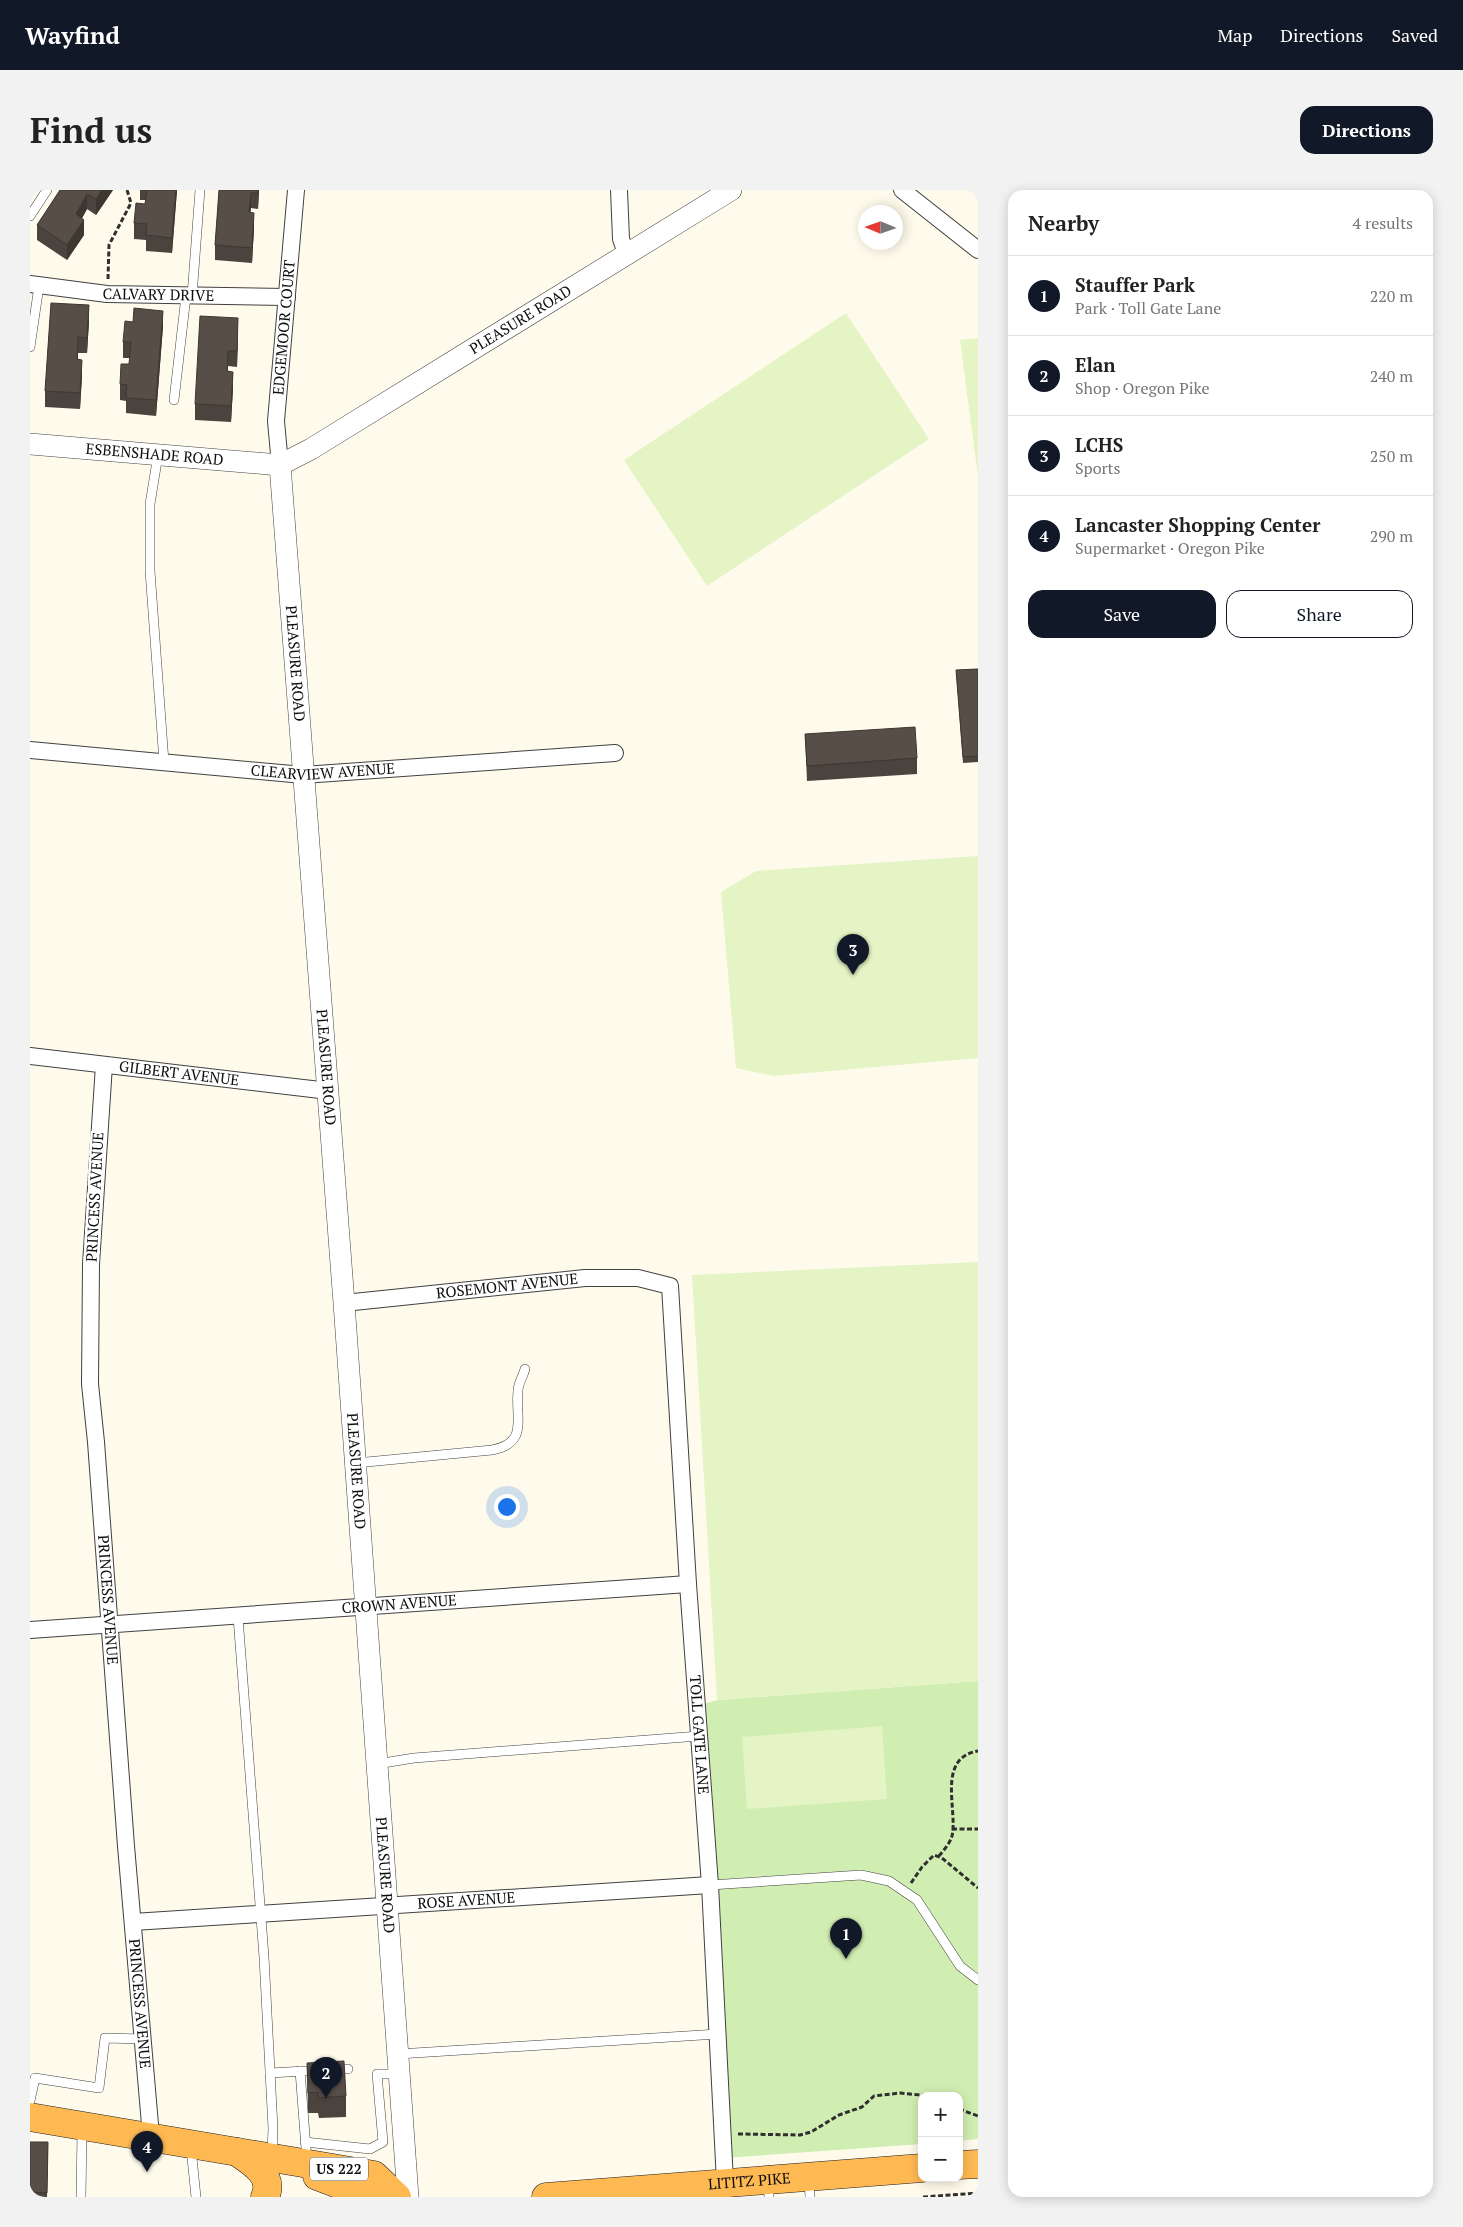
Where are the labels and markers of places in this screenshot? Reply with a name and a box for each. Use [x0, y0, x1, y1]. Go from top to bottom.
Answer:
pin: 3 [837, 934, 869, 975]
pin: 1 [830, 1918, 862, 1959]
pin: 2 [310, 2057, 342, 2098]
pin: 4 [131, 2131, 163, 2172]

